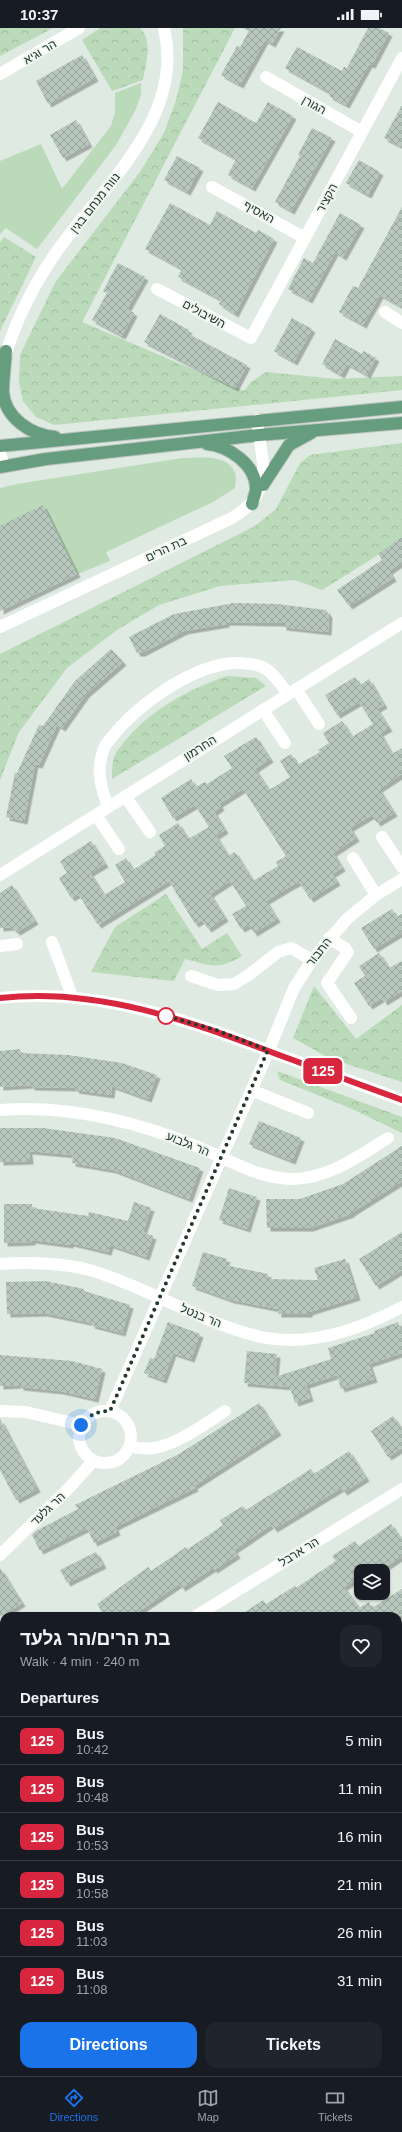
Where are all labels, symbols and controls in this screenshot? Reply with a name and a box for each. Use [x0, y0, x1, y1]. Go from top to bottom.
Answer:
text: 10:37 [20, 6, 58, 23]
street label: הר וגיא [21, 37, 59, 67]
street label: הגורן [300, 93, 328, 117]
street label: נווה מנחם בגין [67, 170, 123, 236]
street label: הקציר [314, 181, 340, 215]
street label: האסיף [241, 198, 277, 226]
street label: השיבולים [180, 297, 228, 331]
street label: בת הרים [143, 533, 189, 565]
street label: החרמון [181, 733, 219, 763]
street label: התבור [303, 935, 335, 969]
unlabelled marker [157, 1007, 175, 1025]
line badge: 125 [300, 1058, 346, 1084]
text: 125 [311, 1063, 335, 1079]
street label: הר גלבוע [164, 1129, 212, 1159]
street label: הר בנטל [178, 1301, 224, 1331]
your location [71, 1415, 91, 1435]
street label: הר גלעד [28, 1489, 68, 1529]
street label: הר ארבל [277, 1534, 321, 1570]
map controls [354, 1564, 390, 1600]
button: layers [354, 1564, 390, 1600]
button: heart [340, 1625, 382, 1667]
text: בת הרים/הר גלעד [20, 1628, 170, 1649]
text: Walk · 4 min · 240 m [20, 1654, 139, 1669]
text: Departures [20, 1689, 99, 1706]
text: Bus [76, 1725, 104, 1742]
text: 5 min [345, 1732, 382, 1749]
text: 125 [30, 1733, 54, 1749]
text: 10:42 [76, 1742, 109, 1757]
text: Bus [76, 1773, 104, 1790]
text: 11 min [338, 1780, 382, 1797]
text: 125 [30, 1781, 54, 1797]
text: 10:48 [76, 1790, 109, 1805]
text: Bus [76, 1821, 104, 1838]
text: 16 min [337, 1828, 382, 1845]
text: 125 [30, 1829, 54, 1845]
text: 10:53 [76, 1838, 109, 1853]
text: Bus [76, 1869, 104, 1886]
text: 21 min [337, 1876, 382, 1893]
text: 125 [30, 1877, 54, 1893]
text: 10:58 [76, 1886, 109, 1901]
text: Bus [76, 1917, 104, 1934]
text: 26 min [337, 1924, 382, 1941]
text: 125 [30, 1925, 54, 1941]
text: 11:03 [76, 1934, 108, 1949]
text: Bus [76, 1965, 104, 1982]
text: 31 min [337, 1972, 382, 1989]
text: 125 [30, 1973, 54, 1989]
text: 11:08 [76, 1982, 108, 1997]
button: Directions [20, 2022, 197, 2068]
button: Tickets [205, 2022, 382, 2068]
tab: Directions [49, 2087, 98, 2123]
tab: Map [197, 2087, 219, 2123]
tab: Tickets [318, 2087, 353, 2123]

